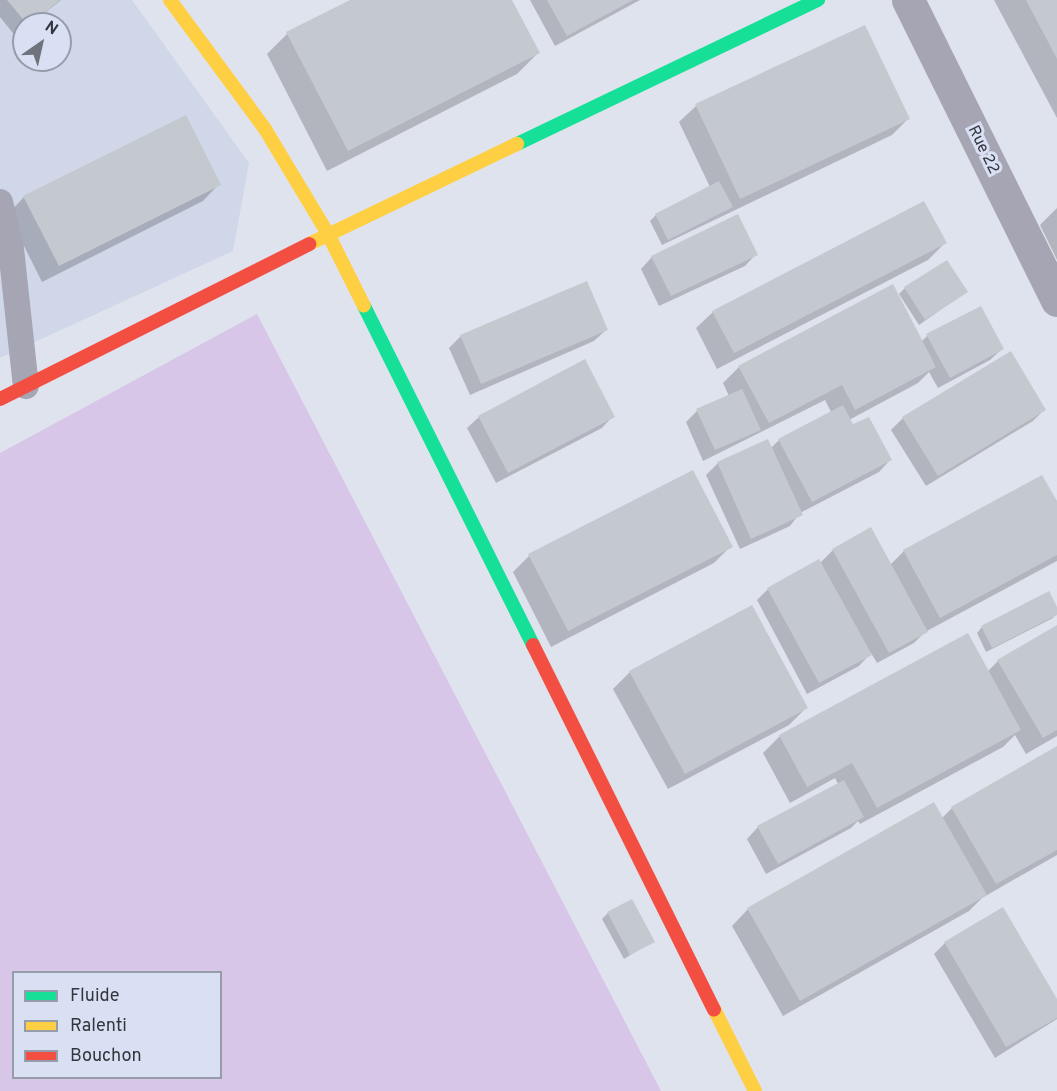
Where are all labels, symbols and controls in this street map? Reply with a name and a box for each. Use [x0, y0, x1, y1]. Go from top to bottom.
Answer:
north arrow [12, 12, 72, 72]
text: N [41, 17, 61, 40]
street label: Rue 22 [963, 123, 1003, 177]
legend [12, 971, 222, 1079]
text: Fluide [70, 985, 119, 1008]
text: Ralenti [70, 1015, 127, 1038]
text: Bouchon [70, 1045, 142, 1068]

